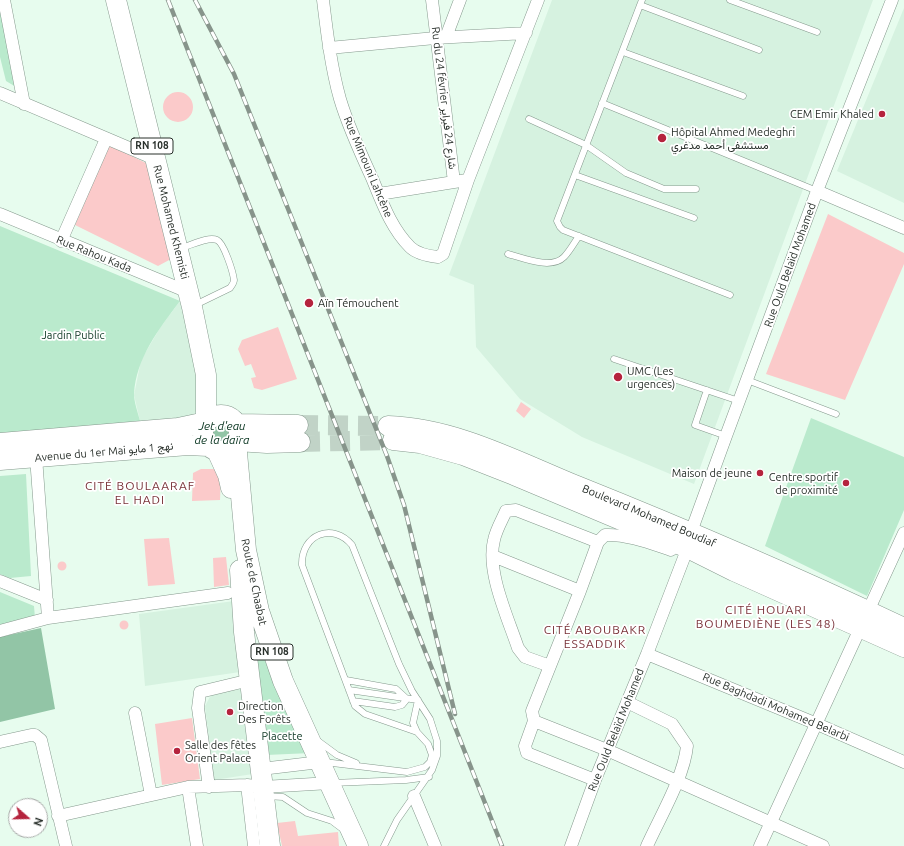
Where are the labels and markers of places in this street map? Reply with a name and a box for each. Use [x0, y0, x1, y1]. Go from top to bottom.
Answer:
place label: CEM Emir Khaled [790, 107, 874, 121]
marker: CEM Emir Khaled [877, 109, 887, 119]
place label: Hôpital Ahmed Medeghri مستشفى أحمد مدغري [671, 125, 795, 151]
marker: Hôpital Ahmed Medeghri مستشفى أحمد مدغري [656, 132, 668, 144]
place label: Aïn Témouchent [318, 296, 399, 310]
marker: Aïn Témouchent [303, 297, 315, 309]
place label: UMC (Les urgences) [627, 364, 675, 390]
marker: UMC (Les urgences) [612, 371, 624, 383]
place label: Maison de jeune [672, 466, 752, 480]
marker: Maison de jeune [755, 468, 765, 478]
place label: Centre sportif de proximité [769, 470, 838, 496]
marker: Centre sportif de proximité [841, 478, 851, 488]
place label: Direction Des Forêts [238, 699, 291, 725]
marker: Direction Des Forêts [225, 707, 235, 717]
place label: Salle des fêtes Orient Palace [185, 738, 256, 764]
marker: Salle des fêtes Orient Palace [172, 746, 182, 756]

